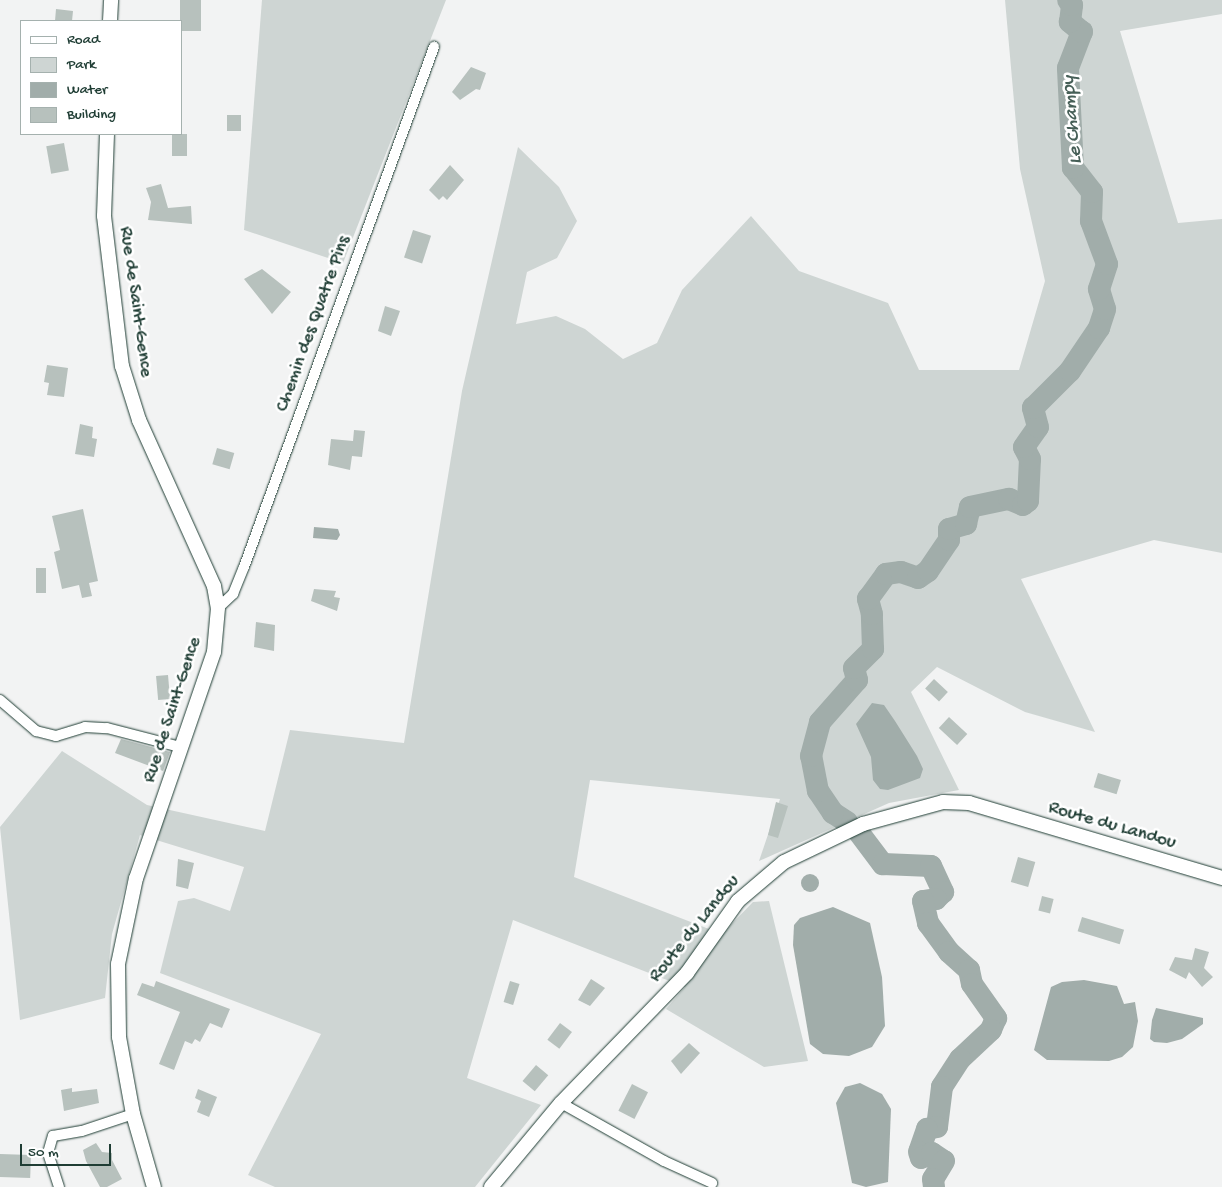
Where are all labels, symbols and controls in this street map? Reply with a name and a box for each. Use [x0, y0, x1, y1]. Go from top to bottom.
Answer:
legend [20, 20, 182, 135]
text: Road [67, 31, 100, 49]
text: Park [67, 56, 96, 74]
water label: Le Champy [1057, 75, 1089, 165]
text: Water [67, 81, 107, 99]
text: Building [67, 106, 116, 124]
street label: Rue de Saint-Gence [113, 225, 157, 379]
street label: Chemin des Quatre Pins [272, 233, 356, 415]
street label: Rue de Saint-Gence [139, 634, 207, 786]
street label: Route du Landou [1046, 797, 1178, 855]
street label: Route du Landou [645, 871, 745, 987]
scale bar [22, 1134, 114, 1166]
text: 50 m [28, 1144, 59, 1162]

